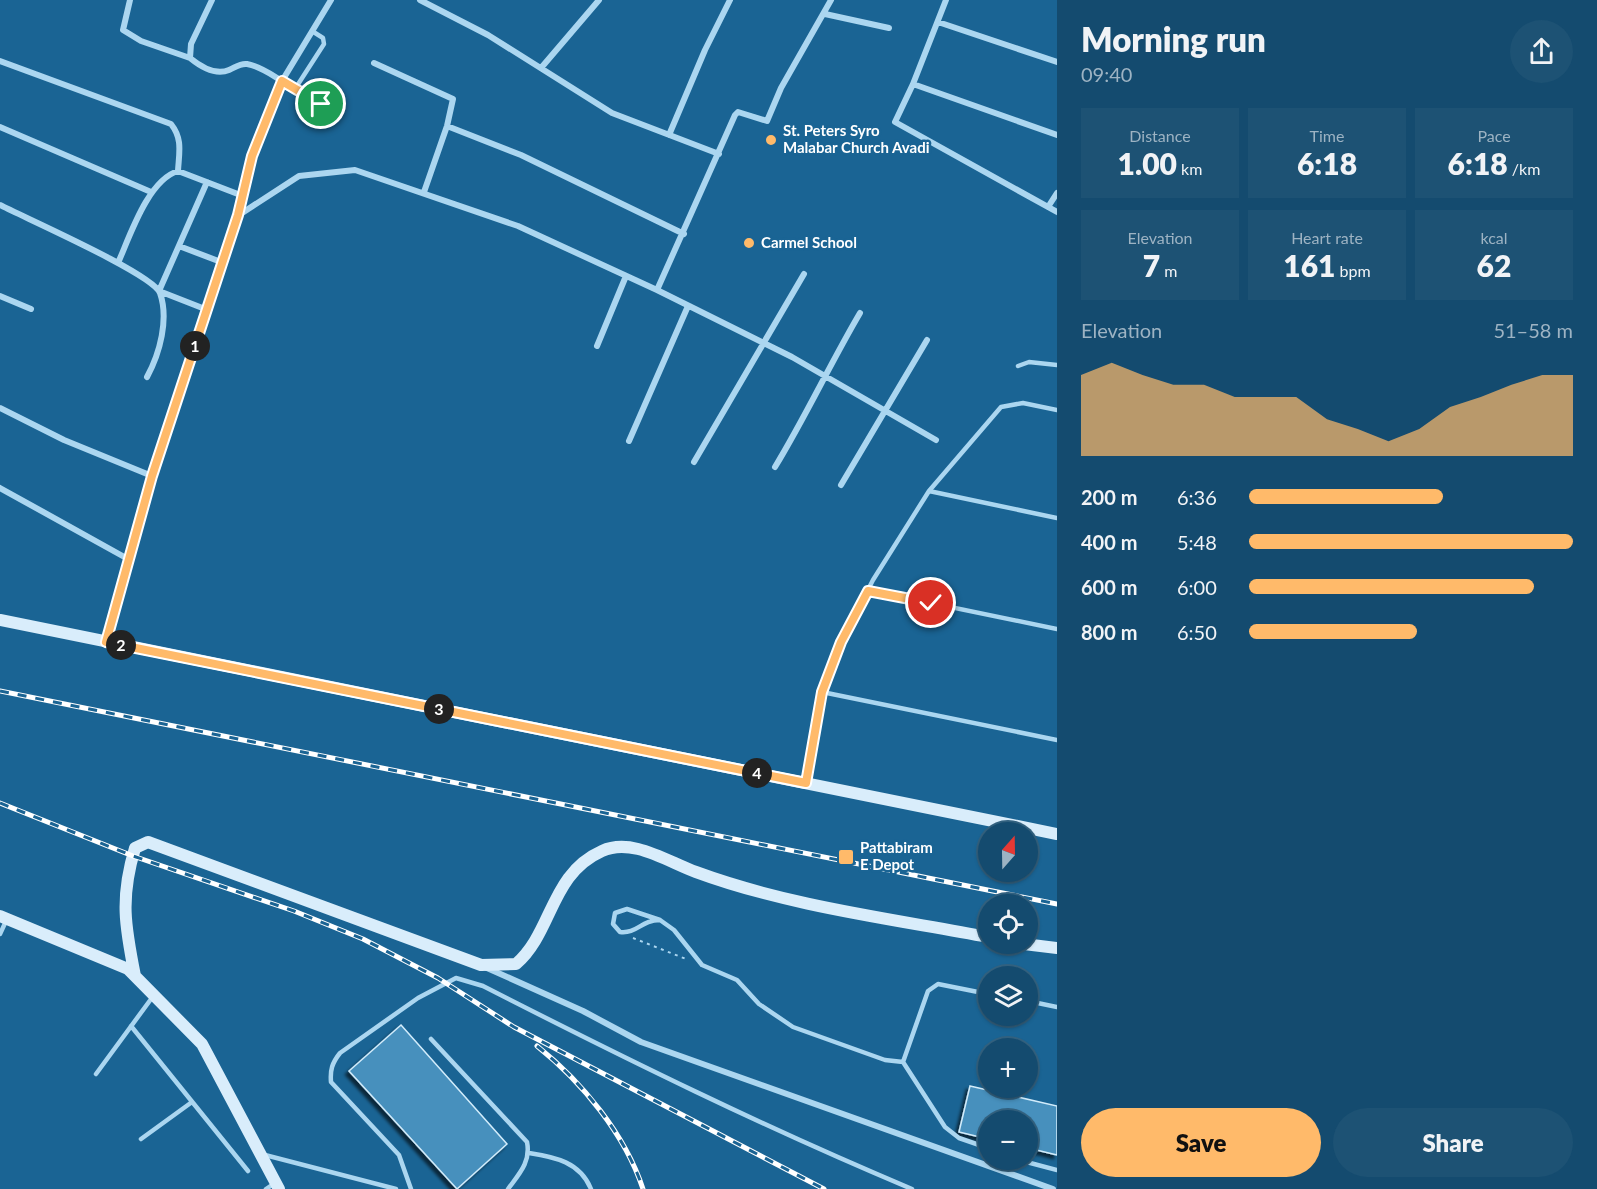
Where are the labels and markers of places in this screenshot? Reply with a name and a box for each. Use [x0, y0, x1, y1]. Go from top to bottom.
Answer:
pin [295, 78, 346, 129]
place label: St. Peters Syro Malabar Church Avadi [783, 121, 930, 156]
marker: St. Peters Syro Malabar Church Avadi [764, 133, 778, 147]
place label: Carmel School [761, 233, 857, 251]
marker: Carmel School [742, 236, 756, 250]
pin: 1 [180, 331, 210, 361]
pin [905, 577, 956, 628]
pin: 2 [106, 630, 136, 660]
pin: 3 [424, 694, 454, 724]
pin: 4 [742, 758, 772, 788]
place label: Pattabiram E Depot [860, 838, 933, 873]
marker: Pattabiram E Depot [837, 848, 855, 866]

